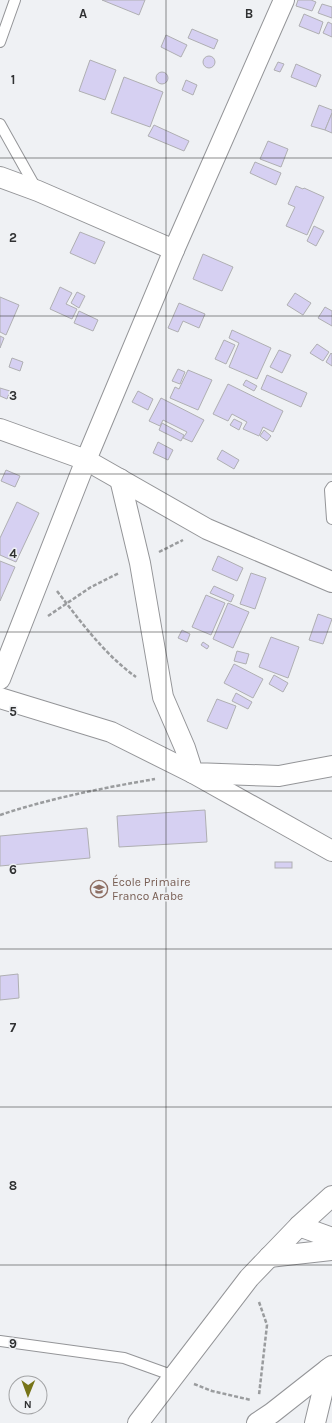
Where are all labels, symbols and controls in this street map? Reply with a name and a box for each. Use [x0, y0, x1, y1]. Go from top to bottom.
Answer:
text: A [79, 6, 87, 21]
text: B [245, 6, 253, 21]
text: 1 [11, 72, 15, 87]
text: 2 [9, 230, 17, 245]
text: 3 [9, 388, 17, 403]
text: 4 [9, 546, 17, 561]
text: 5 [9, 704, 17, 719]
text: 6 [9, 862, 17, 877]
place label: École Primaire Franco Arabe [112, 874, 190, 903]
school or university icon: École Primaire Franco Arabe [89, 879, 109, 899]
text: 7 [10, 1020, 17, 1035]
text: 8 [9, 1178, 17, 1193]
text: 9 [9, 1336, 17, 1351]
north arrow [8, 1375, 48, 1415]
text: N [24, 1398, 32, 1411]

